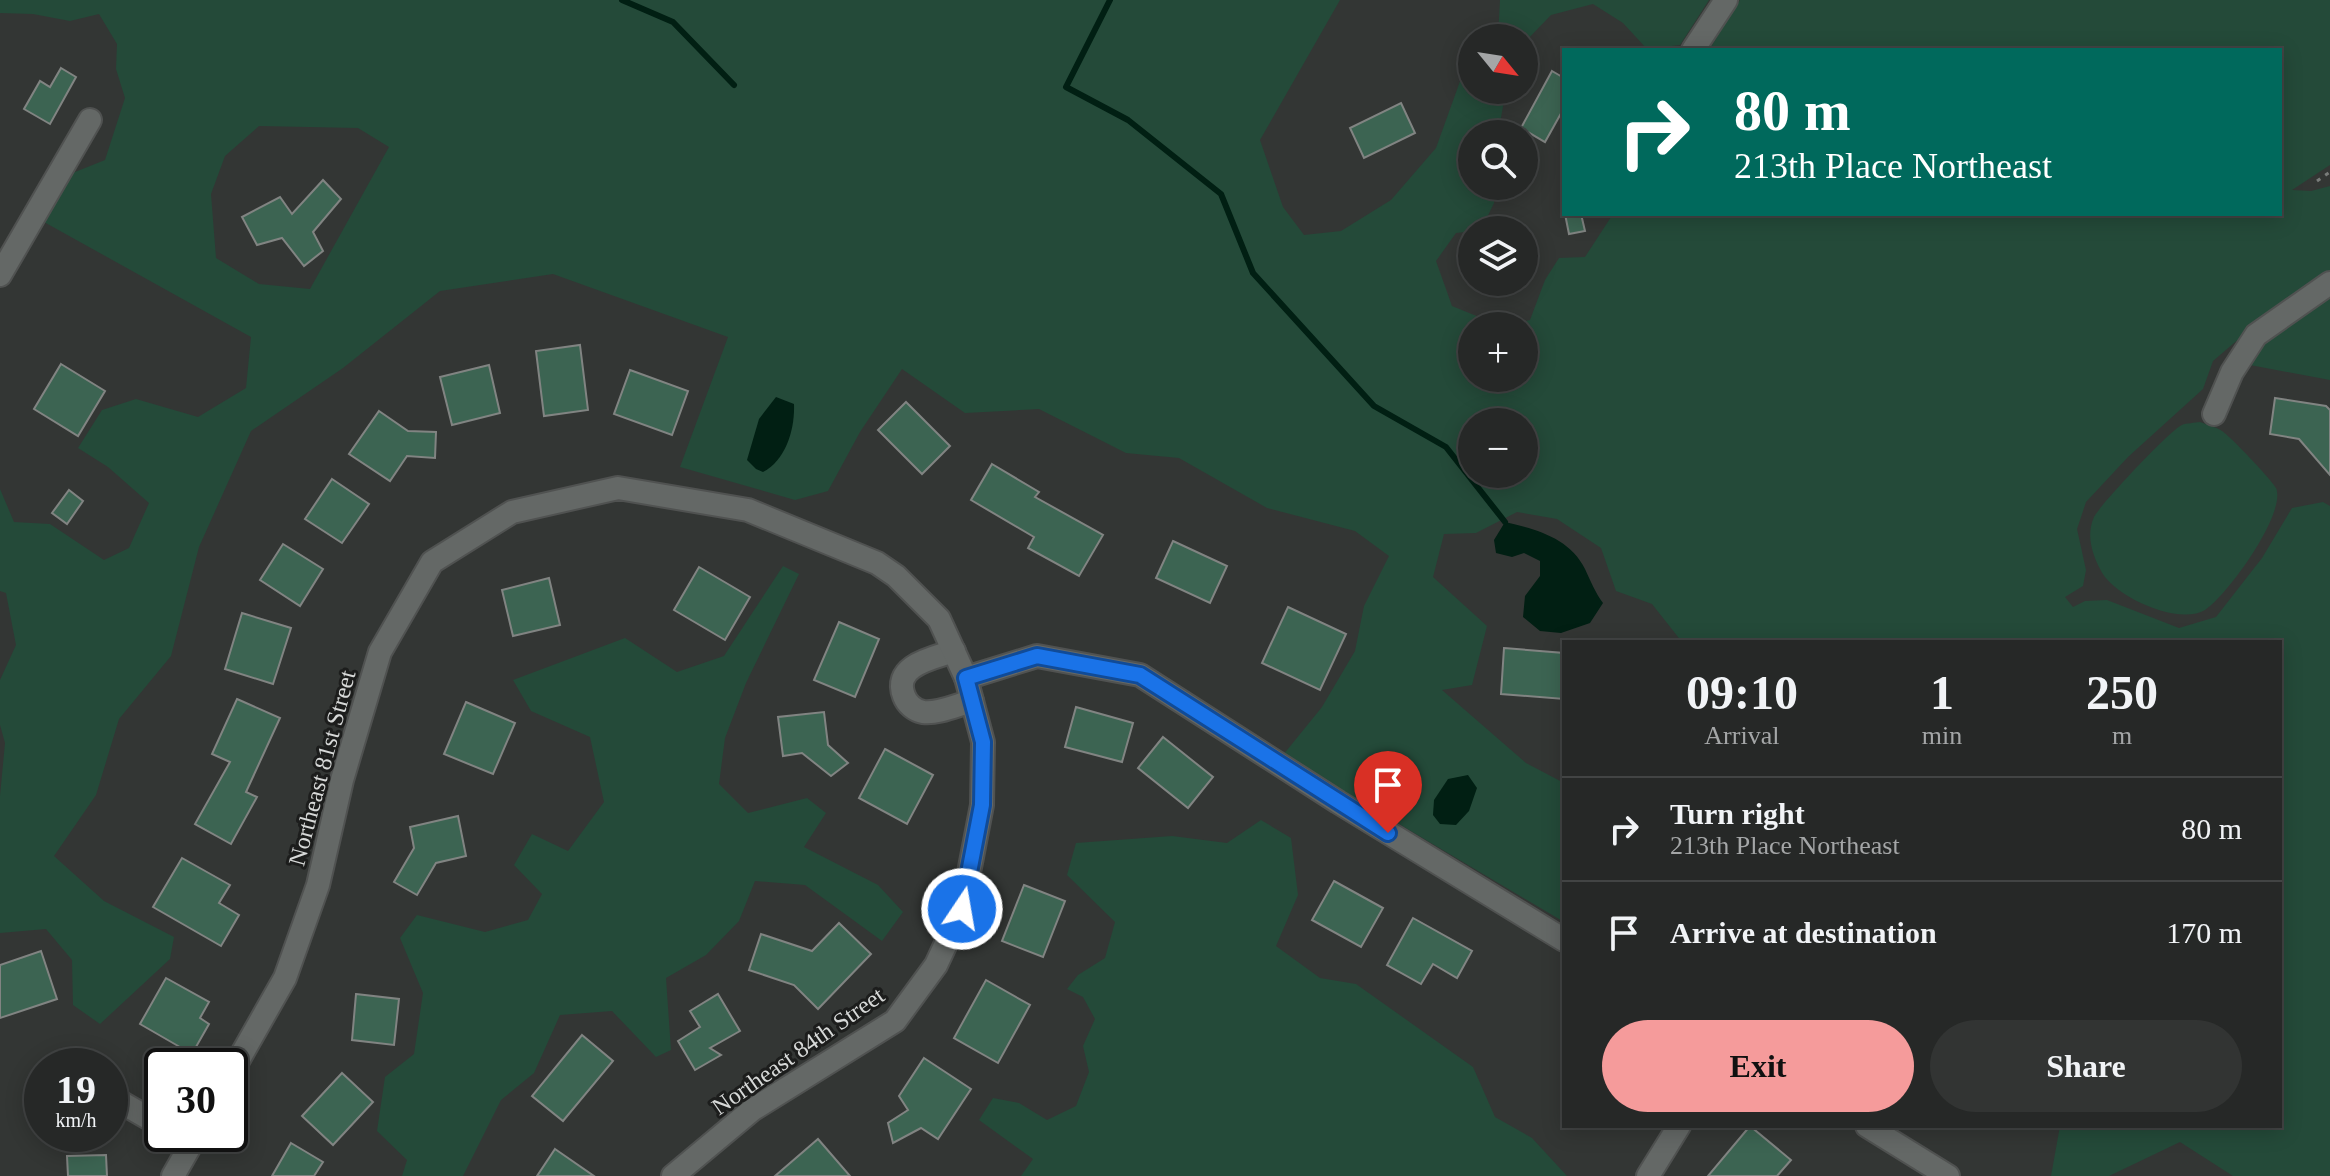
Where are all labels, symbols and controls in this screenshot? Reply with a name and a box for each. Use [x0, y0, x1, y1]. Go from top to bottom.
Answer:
north arrow [1458, 24, 1538, 104]
map controls [1458, 24, 1538, 488]
icon: right [1602, 80, 1706, 184]
text: 80 m [1734, 80, 1851, 142]
button: search [1458, 120, 1538, 200]
text: 213th Place Northeast [1734, 146, 2052, 186]
button: layers [1458, 216, 1538, 296]
button: + [1458, 312, 1538, 392]
button: − [1458, 408, 1538, 488]
text: 09:10 [1686, 666, 1798, 719]
text: 1 [1930, 666, 1954, 719]
text: 250 [2086, 666, 2158, 719]
street label: Northeast 81st Street [283, 667, 361, 869]
text: Arrival [1704, 721, 1779, 750]
text: min [1922, 721, 1962, 750]
text: m [2112, 721, 2132, 750]
pin [1354, 751, 1422, 833]
icon: arrive [1366, 763, 1410, 807]
text: Turn right [1670, 797, 1805, 830]
icon: right [1602, 807, 1646, 851]
text: 80 m [2181, 812, 2242, 845]
text: 213th Place Northeast [1670, 831, 1900, 860]
position arrow [920, 867, 1004, 951]
icon: arrive [1602, 911, 1646, 955]
text: Arrive at destination [1670, 916, 1937, 949]
text: 170 m [2166, 916, 2242, 949]
street label: Northeast 84th Street [707, 982, 889, 1120]
button: Exit [1602, 1020, 1914, 1112]
button: Share [1930, 1020, 2242, 1112]
speed limit sign: 30 [144, 1048, 248, 1152]
text: 19 [56, 1067, 96, 1112]
text: km/h [55, 1109, 97, 1131]

